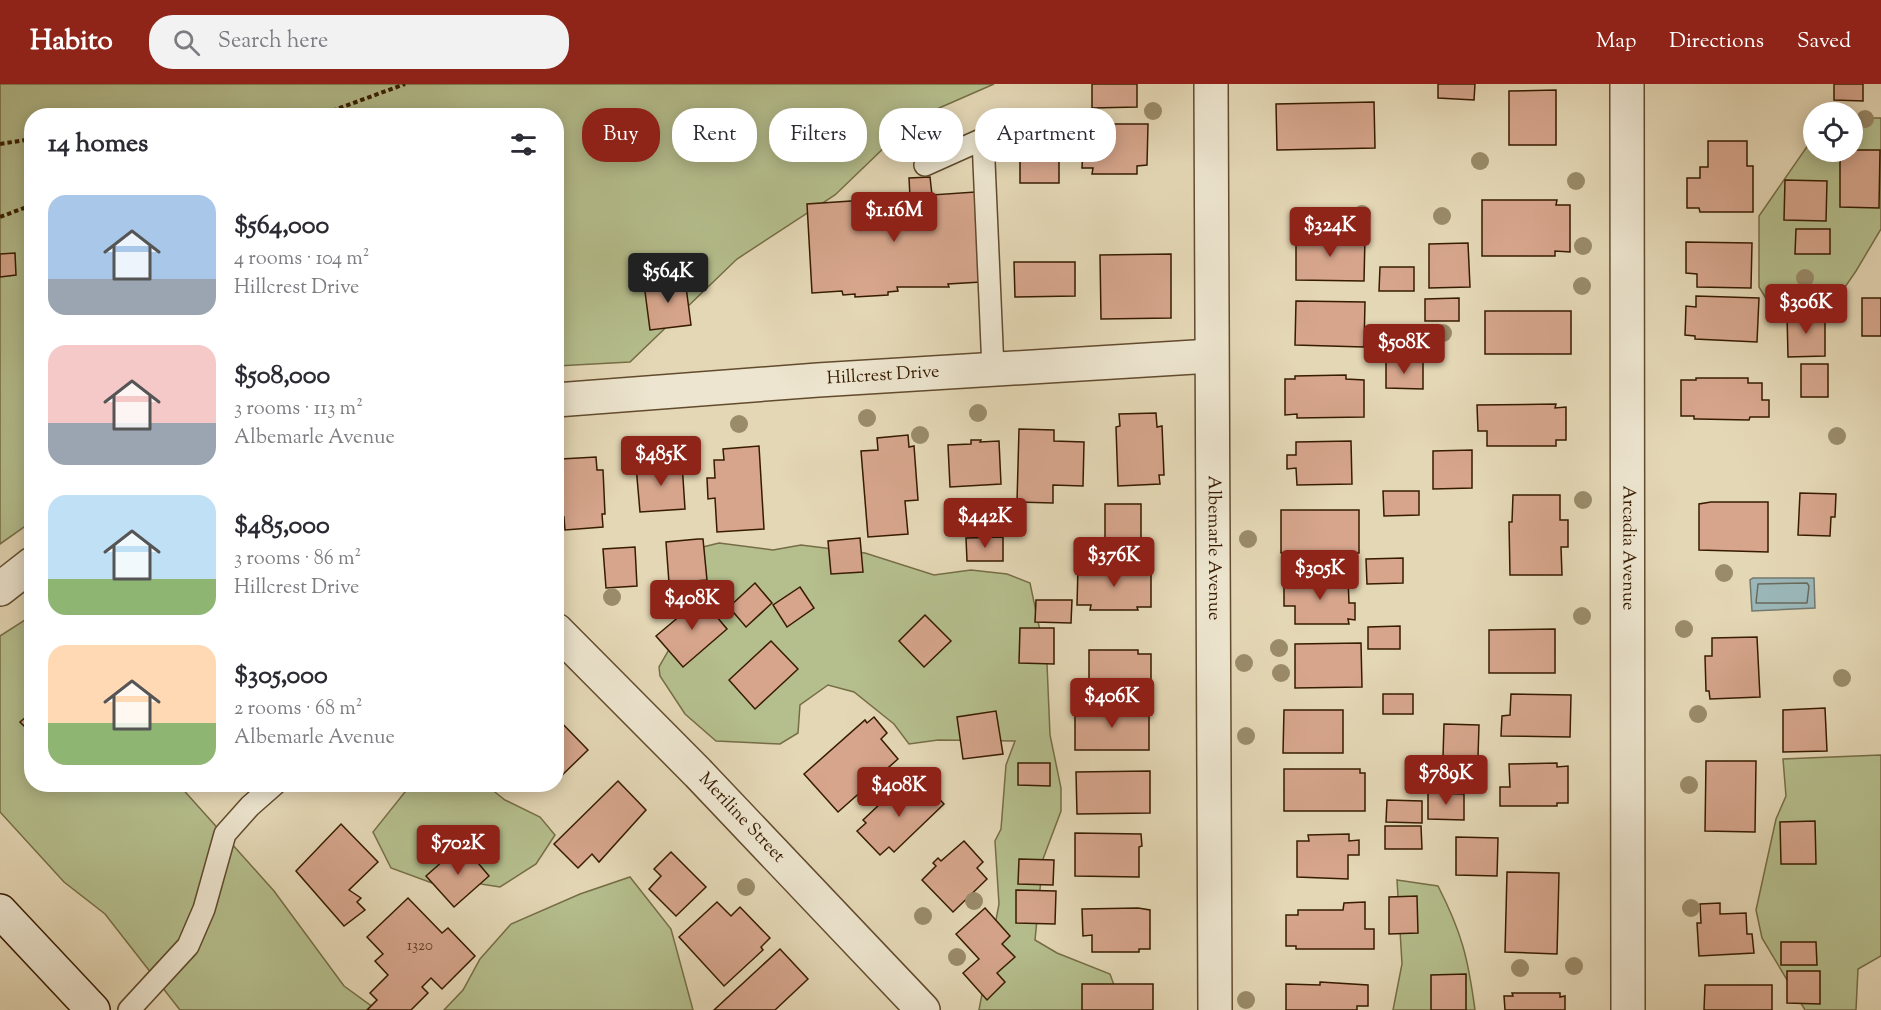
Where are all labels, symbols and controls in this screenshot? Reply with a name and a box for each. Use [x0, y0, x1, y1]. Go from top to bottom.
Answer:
search box [149, 15, 569, 69]
text: Habito [30, 22, 113, 62]
icon: search [170, 26, 203, 59]
text: Search here [218, 26, 328, 58]
text: Map [1596, 27, 1636, 57]
text: Directions [1669, 27, 1764, 57]
text: Saved [1797, 27, 1851, 57]
map controls [1803, 102, 1863, 162]
button: locate [1803, 102, 1863, 162]
chip: Buy [582, 108, 660, 162]
chip: Rent [672, 108, 757, 162]
chip: Filters [769, 108, 867, 162]
chip: New [879, 108, 963, 162]
chip: Apartment [975, 108, 1116, 162]
text: 14 homes [48, 126, 148, 163]
icon: filters [507, 128, 540, 161]
pin: $1.16M [845, 192, 943, 243]
text: $1.16M [865, 197, 923, 226]
pin: $324K [1288, 207, 1372, 258]
text: $564,000 [234, 208, 329, 245]
text: $324K [1304, 212, 1356, 241]
icon: home [96, 219, 168, 291]
text: 4 rooms · 104 m² [234, 245, 370, 274]
pin: $564K [626, 253, 710, 304]
text: $564K [642, 258, 694, 287]
text: Hillcrest Drive [234, 274, 359, 303]
pin: $306K [1764, 284, 1848, 335]
text: $306K [1779, 289, 1833, 318]
pin: $508K [1362, 324, 1446, 375]
text: $508K [1378, 329, 1430, 358]
text: $508,000 [234, 358, 330, 395]
street label: Hillcrest Drive [826, 360, 940, 392]
icon: home [96, 369, 168, 441]
text: 3 rooms · 113 m² [234, 395, 363, 424]
text: Albemarle Avenue [234, 424, 395, 453]
pin: $485K [619, 436, 703, 487]
text: $485K [635, 441, 687, 470]
street label: Albemarle Avenue [1200, 475, 1226, 621]
street label: Arcadia Avenue [1614, 486, 1641, 610]
pin: $442K [943, 498, 1027, 549]
text: $442K [958, 503, 1012, 532]
text: $485,000 [234, 508, 330, 545]
icon: home [96, 519, 168, 591]
pin: $376K [1072, 537, 1156, 588]
text: $376K [1087, 542, 1141, 571]
text: 3 rooms · 86 m² [234, 545, 361, 574]
pin: $305K [1278, 550, 1362, 601]
text: $305K [1295, 555, 1345, 584]
text: Hillcrest Drive [234, 574, 359, 603]
pin: $408K [650, 580, 734, 631]
text: $408K [664, 585, 720, 614]
text: $305,000 [234, 658, 328, 695]
icon: home [96, 669, 168, 741]
pin: $406K [1070, 678, 1154, 729]
text: $406K [1084, 683, 1140, 712]
text: 2 rooms · 68 m² [234, 695, 362, 724]
text: Albemarle Avenue [234, 724, 395, 753]
pin: $789K [1404, 755, 1488, 806]
text: $789K [1419, 760, 1473, 789]
street label: Meriline Street [692, 767, 790, 869]
pin: $408K [857, 767, 941, 818]
text: $408K [871, 772, 927, 801]
pin: $702K [416, 825, 500, 876]
text: $702K [431, 830, 485, 859]
house number: 1320 [407, 936, 433, 957]

